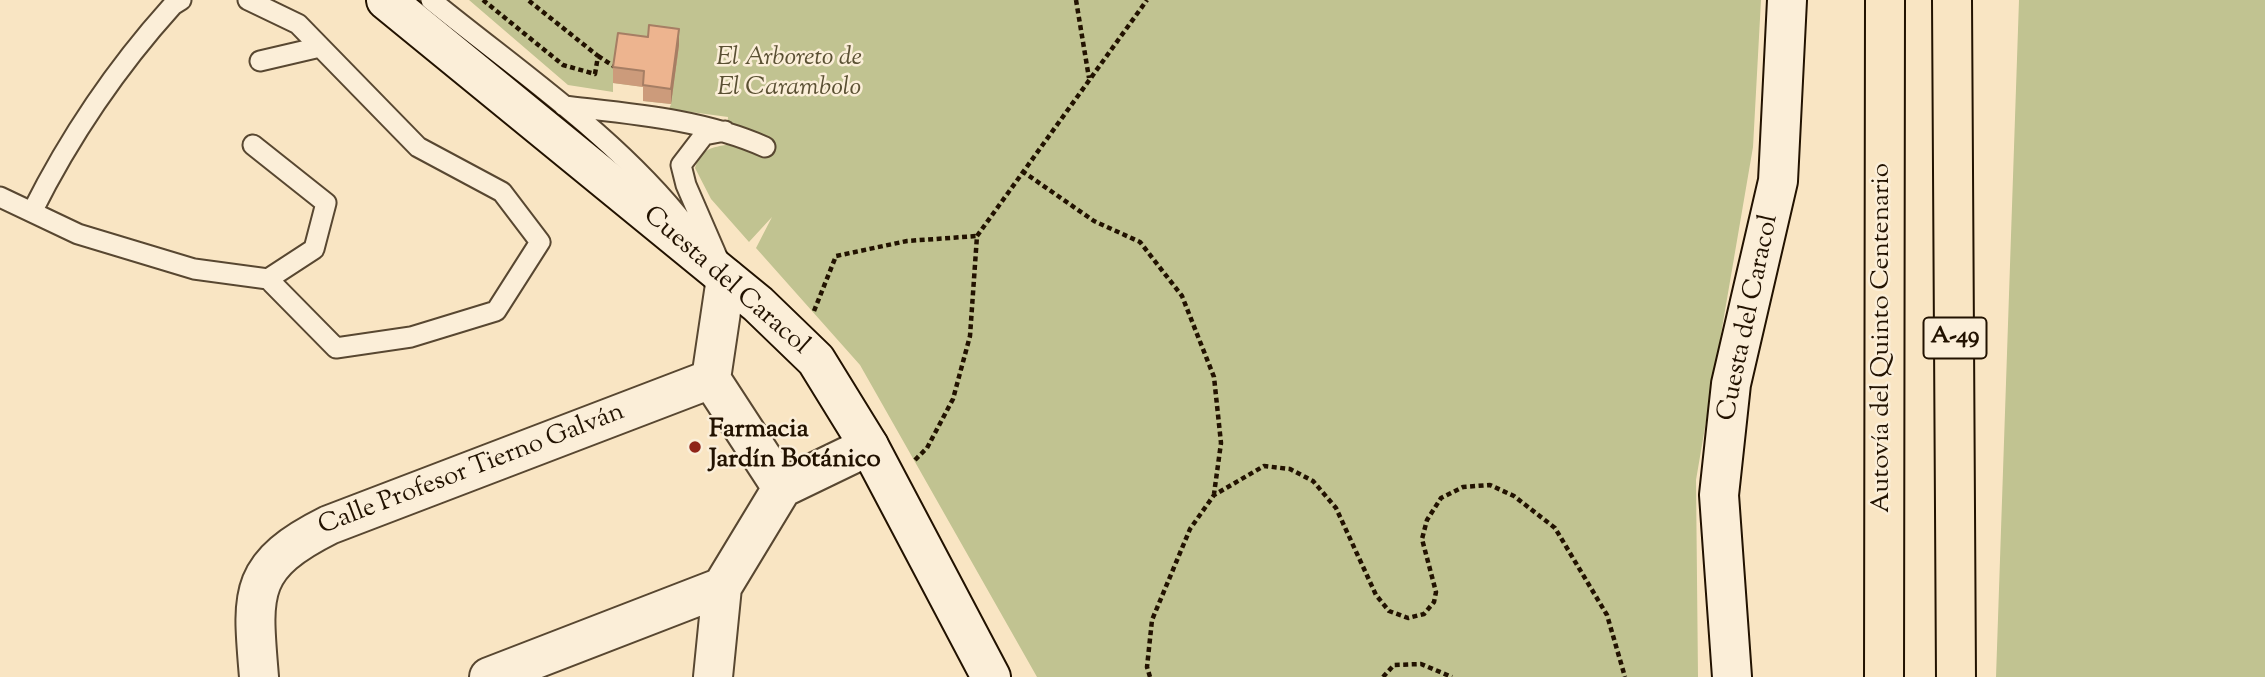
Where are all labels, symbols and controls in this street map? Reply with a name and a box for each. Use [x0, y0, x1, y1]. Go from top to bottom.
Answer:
park label: El Arboreto de El Carambolo [716, 44, 862, 106]
street label: Autovía del Quinto Centenario [1868, 163, 1900, 513]
street label: Cuesta del Caracol [635, 201, 815, 363]
street label: Cuesta del Caracol [1713, 212, 1787, 424]
road number: A-49 [1924, 318, 1986, 358]
street label: Calle Profesor Tierno Galván [315, 398, 629, 544]
place label: Farmacia Jardín Botánico [709, 416, 881, 478]
marker: Farmacia Jardín Botánico [687, 439, 703, 455]

